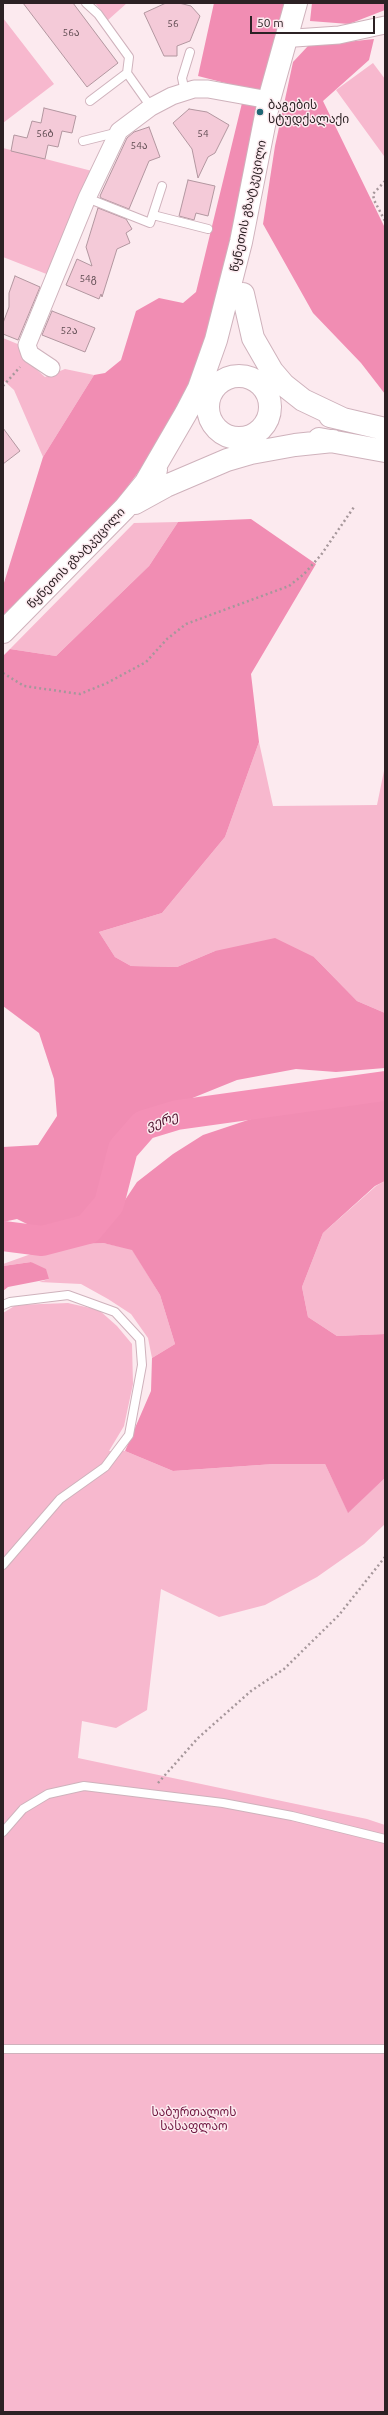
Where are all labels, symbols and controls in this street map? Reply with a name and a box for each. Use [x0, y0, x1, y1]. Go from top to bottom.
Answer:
scale bar [252, 8, 377, 34]
text: 50 m [257, 16, 284, 29]
house number: 56 [167, 18, 179, 30]
house number: 56ა [63, 27, 79, 39]
place label: ბაგების სტუდქალაქი [268, 98, 349, 126]
marker: ბაგების სტუდქალაქი [255, 107, 265, 117]
house number: 56ბ [36, 128, 54, 140]
house number: 54 [197, 128, 209, 140]
street label: წყნეთის გზატკეცილი [227, 139, 269, 273]
house number: 54ა [131, 140, 147, 152]
house number: 54გ [79, 273, 97, 285]
house number: 52ა [61, 325, 77, 337]
street label: წყნეთის გზატკეცილი [24, 505, 128, 611]
water label: ვერე [144, 1108, 180, 1134]
park label: საბურთალოს სასაფლაო [151, 2105, 237, 2133]

